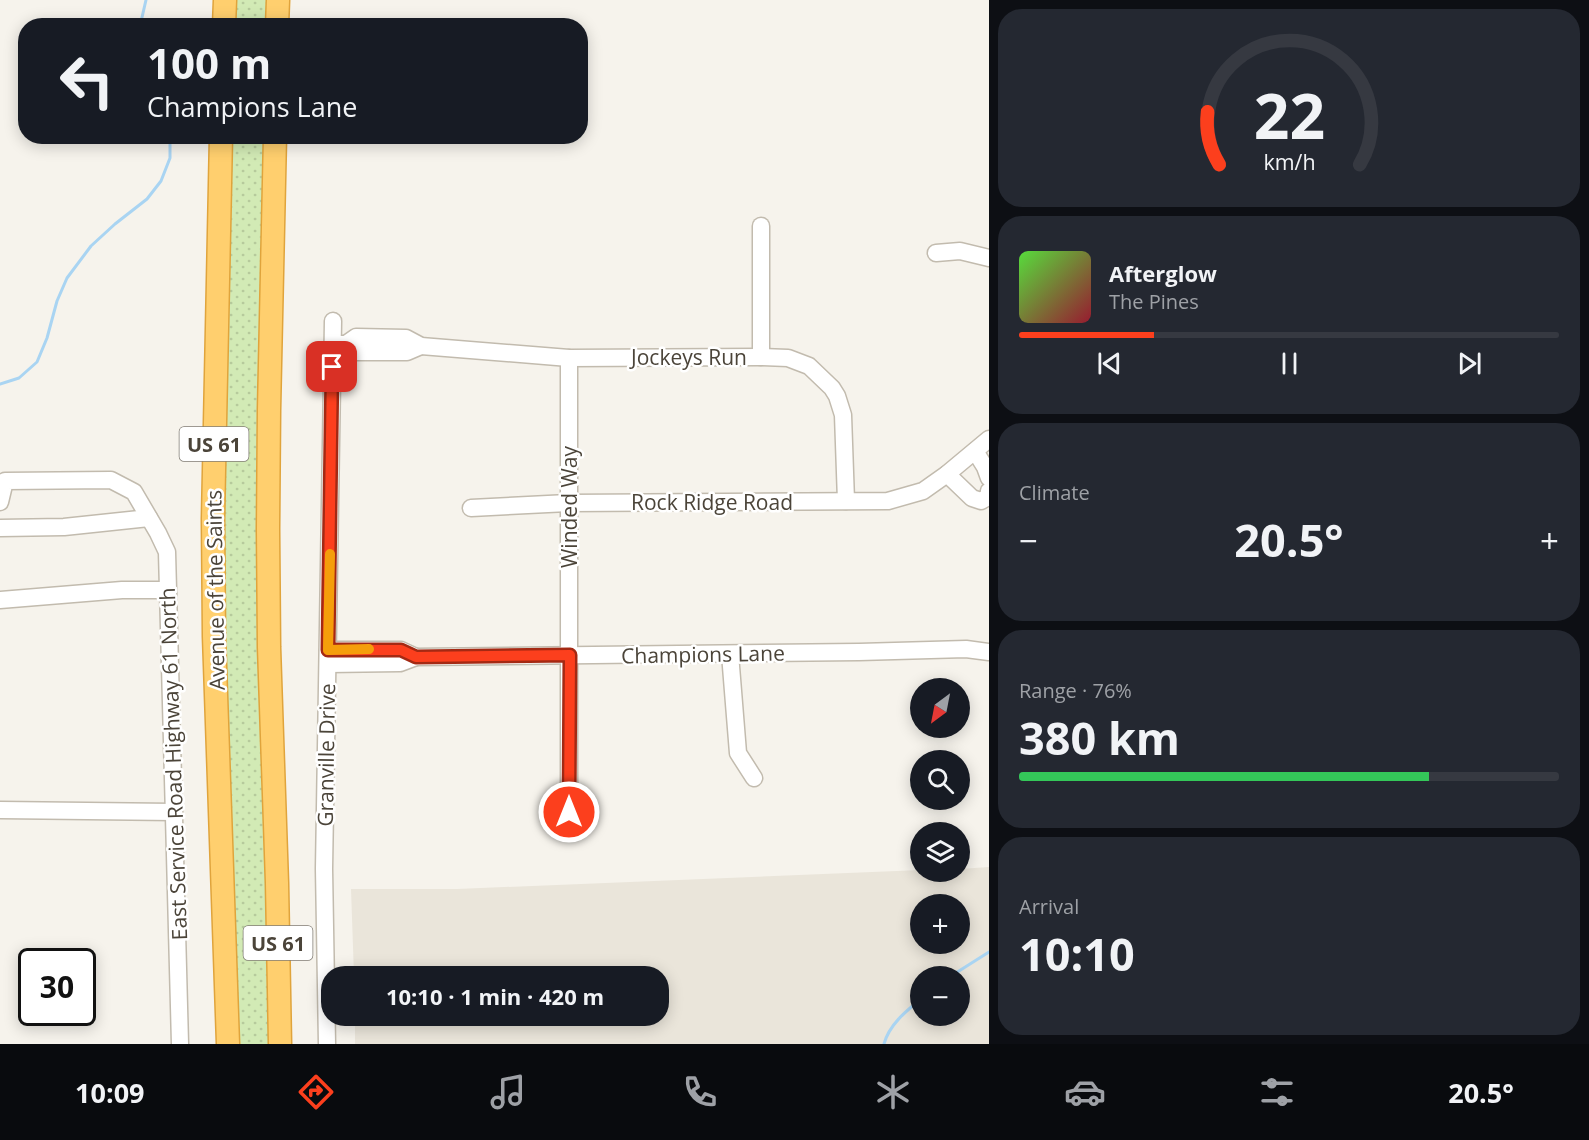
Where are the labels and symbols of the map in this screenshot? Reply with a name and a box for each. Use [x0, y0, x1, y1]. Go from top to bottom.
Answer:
pin [306, 341, 357, 392]
street label: Jockeys Run [629, 343, 747, 371]
road number: US 61 [180, 427, 248, 461]
street label: Winded Way [555, 445, 583, 568]
street label: Rock Ridge Road [631, 488, 793, 516]
street label: Avenue of the Saints [199, 490, 231, 690]
street label: East Service Road Highway 61 North [153, 587, 193, 941]
street label: Champions Lane [621, 639, 785, 669]
north arrow [910, 678, 970, 738]
street label: Granville Drive [311, 683, 341, 827]
position arrow [537, 780, 601, 844]
road number: US 61 [244, 926, 312, 960]
speed limit sign: 30 [18, 948, 96, 1026]

